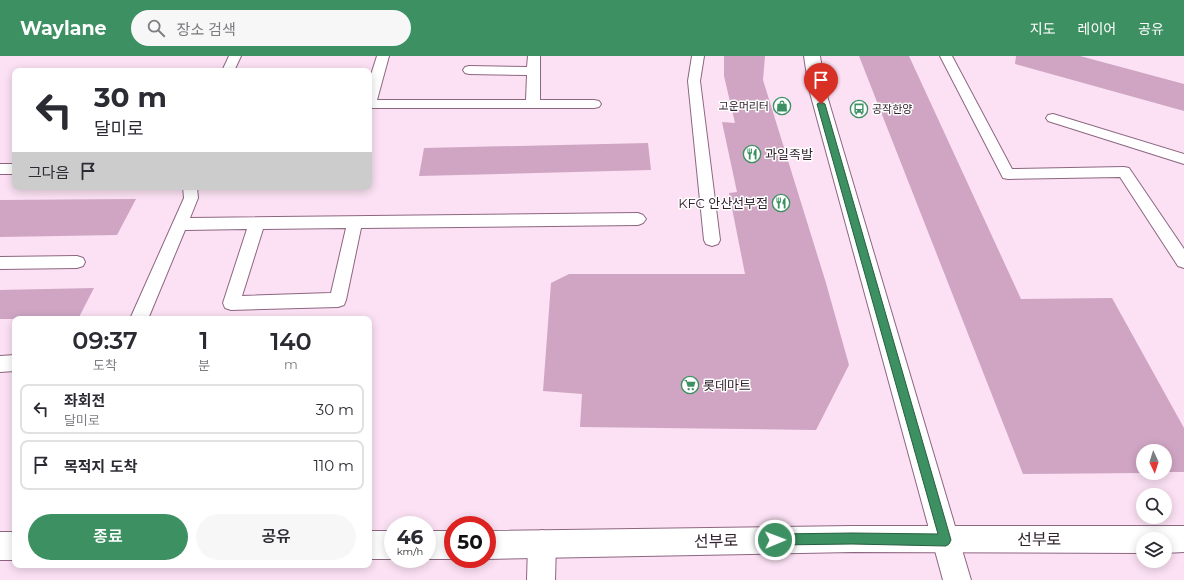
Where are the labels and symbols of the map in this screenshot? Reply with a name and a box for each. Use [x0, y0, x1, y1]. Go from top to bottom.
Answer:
pin [804, 63, 838, 104]
shop icon: 고운머리터 [772, 96, 792, 116]
place label: 고운머리터 [718, 99, 769, 113]
bus stop icon: 공작한양 [849, 99, 869, 119]
place label: 공작한양 [872, 102, 912, 116]
restaurant icon: 과일족발 [742, 144, 762, 164]
place label: 과일족발 [765, 146, 813, 162]
restaurant icon: KFC 안산선부점 [771, 193, 791, 213]
place label: KFC 안산선부점 [678, 195, 768, 211]
supermarket icon: 롯데마트 [680, 375, 700, 395]
place label: 롯데마트 [703, 377, 751, 393]
north arrow [1136, 444, 1172, 480]
speed limit sign: 50 [444, 516, 496, 568]
position arrow [754, 519, 796, 561]
street label: 선부로 [1017, 530, 1061, 549]
street label: 선부로 [694, 531, 739, 551]

